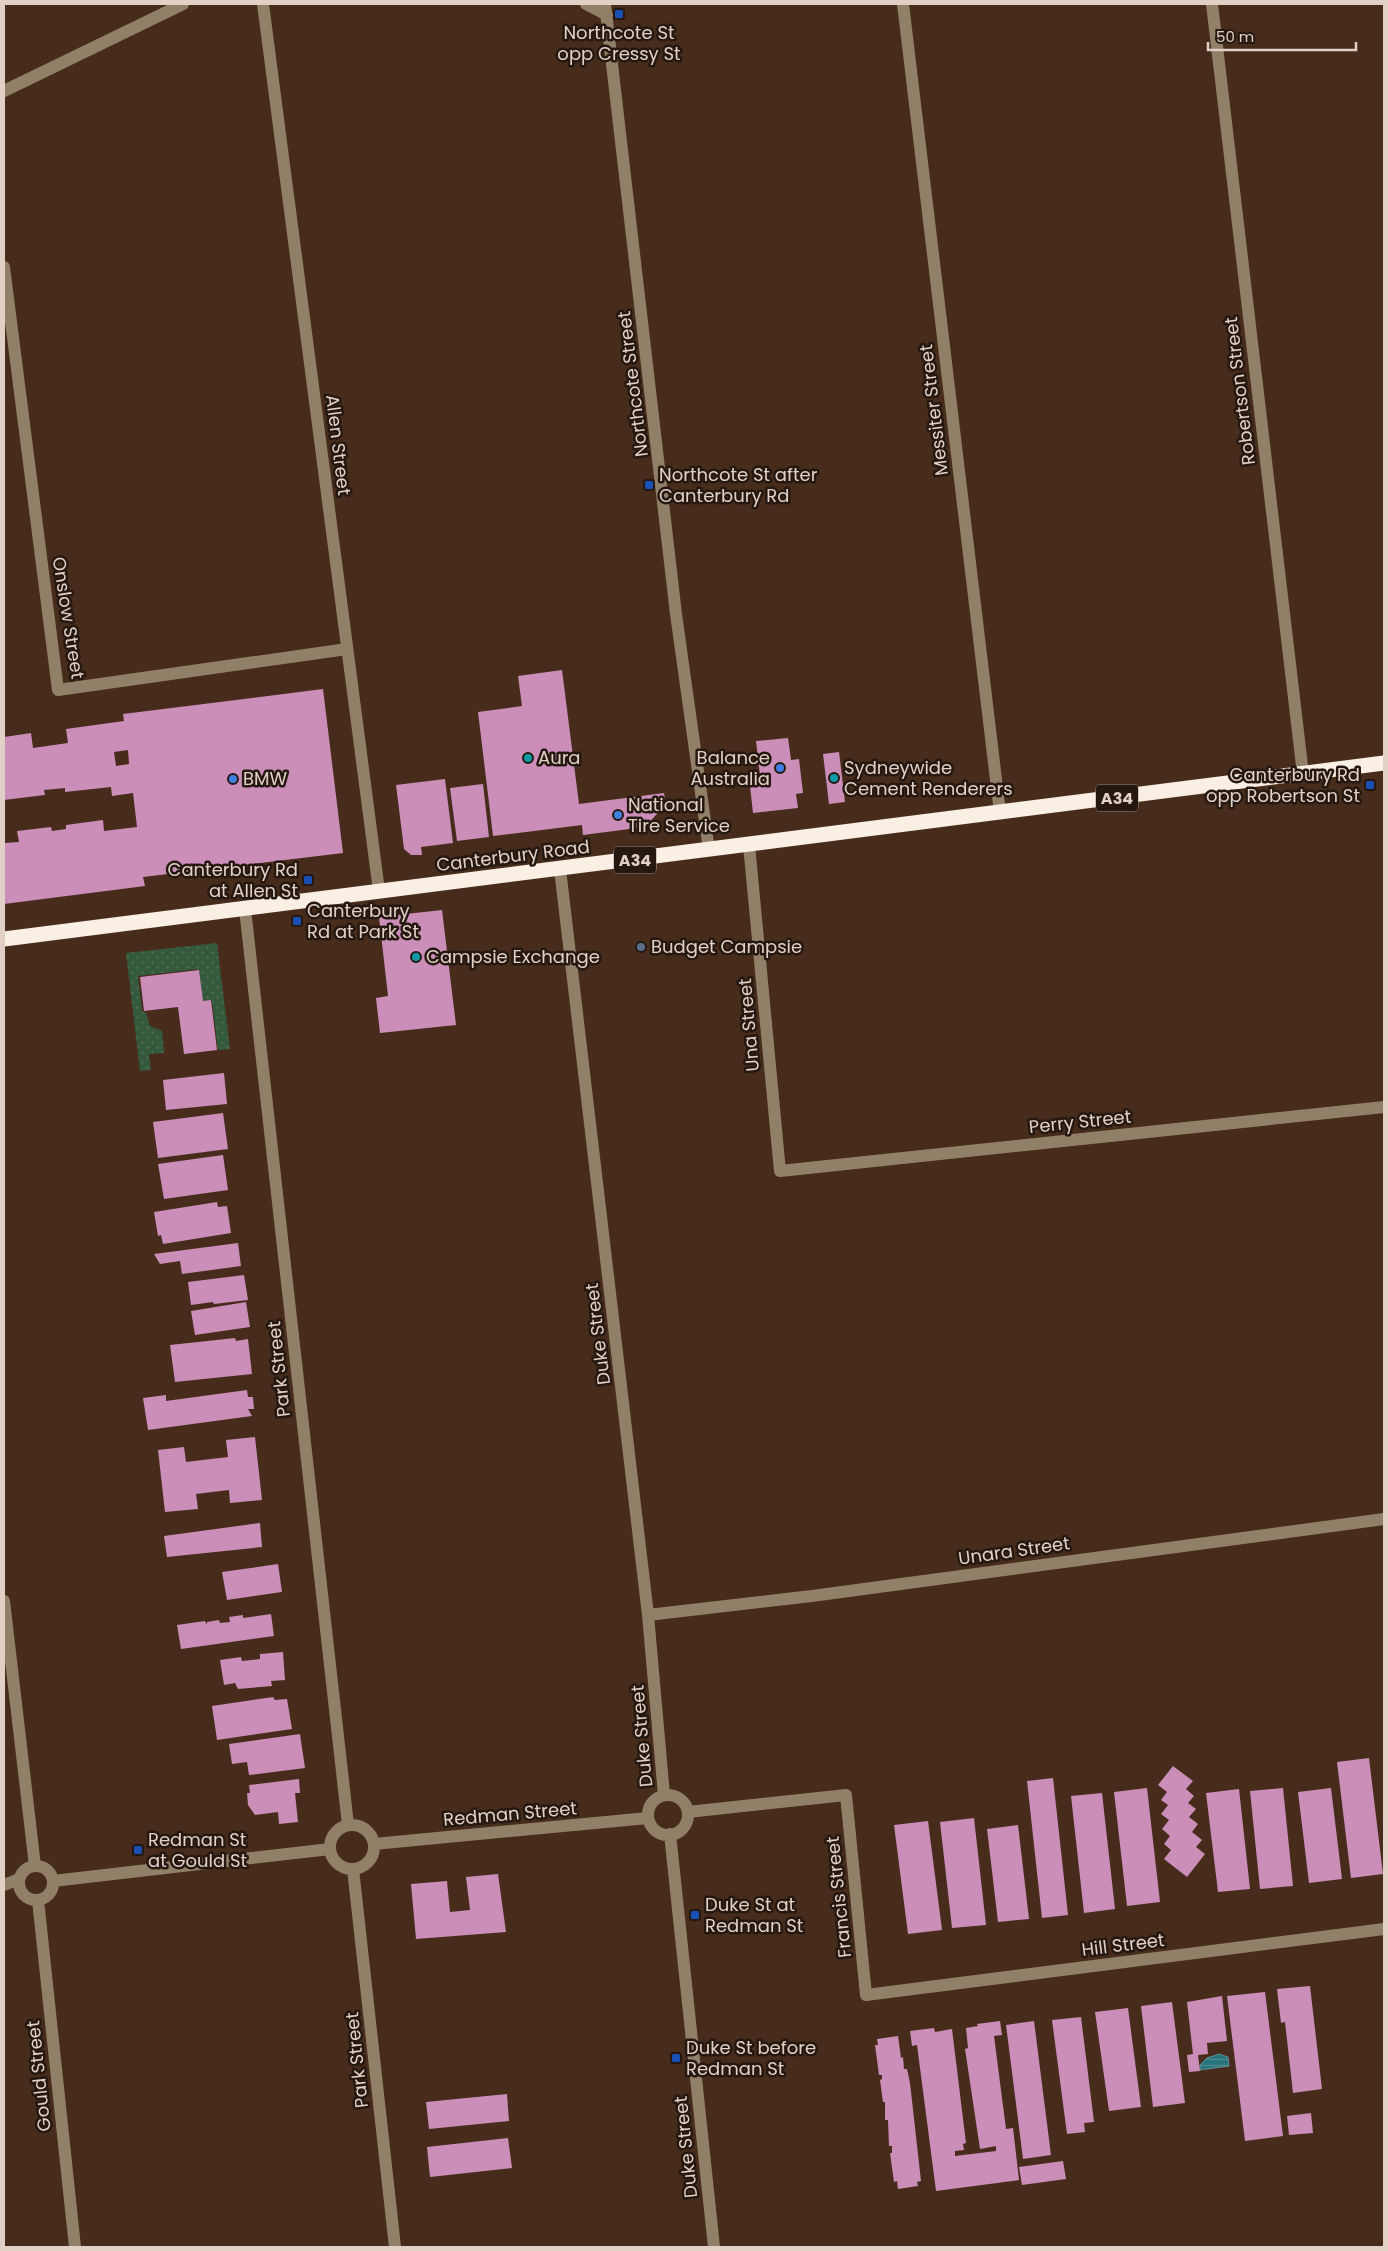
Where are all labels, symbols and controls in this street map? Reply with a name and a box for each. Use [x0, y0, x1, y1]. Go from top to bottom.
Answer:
marker: Northcote St opp Cressy St [613, 8, 625, 20]
place label: Northcote St opp Cressy St [557, 20, 681, 66]
scale bar [1208, 20, 1356, 52]
text: 50 m [1216, 26, 1254, 47]
street label: Northcote Street [611, 310, 654, 458]
street label: Robertson Street [1218, 316, 1261, 467]
street label: Messiter Street [913, 343, 954, 477]
street label: Allen Street [320, 393, 357, 497]
place label: Northcote St after Canterbury Rd [659, 462, 818, 508]
marker: Northcote St after Canterbury Rd [643, 479, 655, 491]
street label: Onslow Street [47, 555, 90, 681]
place label: Aura [538, 745, 581, 770]
place label: Balance Australia [690, 745, 770, 791]
marker: Aura [522, 752, 534, 764]
place label: Sydneywide Cement Renderers [844, 755, 1013, 801]
marker: Balance Australia [774, 762, 786, 774]
place label: Canterbury Rd opp Robertson St [1206, 762, 1360, 808]
place label: BMW [243, 766, 288, 791]
marker: Sydneywide Cement Renderers [828, 772, 840, 784]
marker: BMW [227, 773, 239, 785]
marker: Canterbury Rd opp Robertson St [1364, 779, 1376, 791]
road number: A34 [1096, 784, 1138, 811]
place label: National Tire Service [628, 792, 730, 838]
marker: National Tire Service [612, 809, 624, 821]
street label: Canterbury Road [435, 834, 591, 877]
road number: A34 [614, 846, 656, 874]
place label: Canterbury Rd at Allen St [168, 857, 298, 903]
marker: Canterbury Rd at Allen St [302, 874, 314, 886]
place label: Canterbury Rd at Park St [307, 898, 419, 944]
marker: Canterbury Rd at Park St [291, 915, 303, 927]
place label: Budget Campsie [651, 934, 802, 959]
marker: Budget Campsie [635, 941, 647, 953]
place label: Campsie Exchange [426, 944, 600, 969]
marker: Campsie Exchange [410, 951, 422, 963]
street label: Una Street [732, 977, 765, 1073]
street label: Perry Street [1028, 1104, 1132, 1139]
street label: Duke Street [579, 1282, 616, 1386]
street label: Park Street [261, 1320, 296, 1418]
street label: Unara Street [957, 1530, 1071, 1571]
street label: Duke Street [625, 1684, 658, 1788]
street label: Redman Street [442, 1795, 578, 1832]
place label: Redman St at Gould St [148, 1827, 247, 1873]
street label: Francis Street [820, 1835, 857, 1959]
marker: Redman St at Gould St [132, 1844, 144, 1856]
place label: Duke St at Redman St [705, 1892, 803, 1938]
marker: Duke St at Redman St [689, 1909, 701, 1921]
street label: Hill Street [1080, 1927, 1166, 1962]
street label: Park Street [339, 2011, 374, 2109]
street label: Gould Street [20, 2019, 57, 2133]
place label: Duke St before Redman St [686, 2035, 816, 2081]
marker: Duke St before Redman St [670, 2052, 682, 2064]
street label: Duke Street [668, 2095, 703, 2199]

